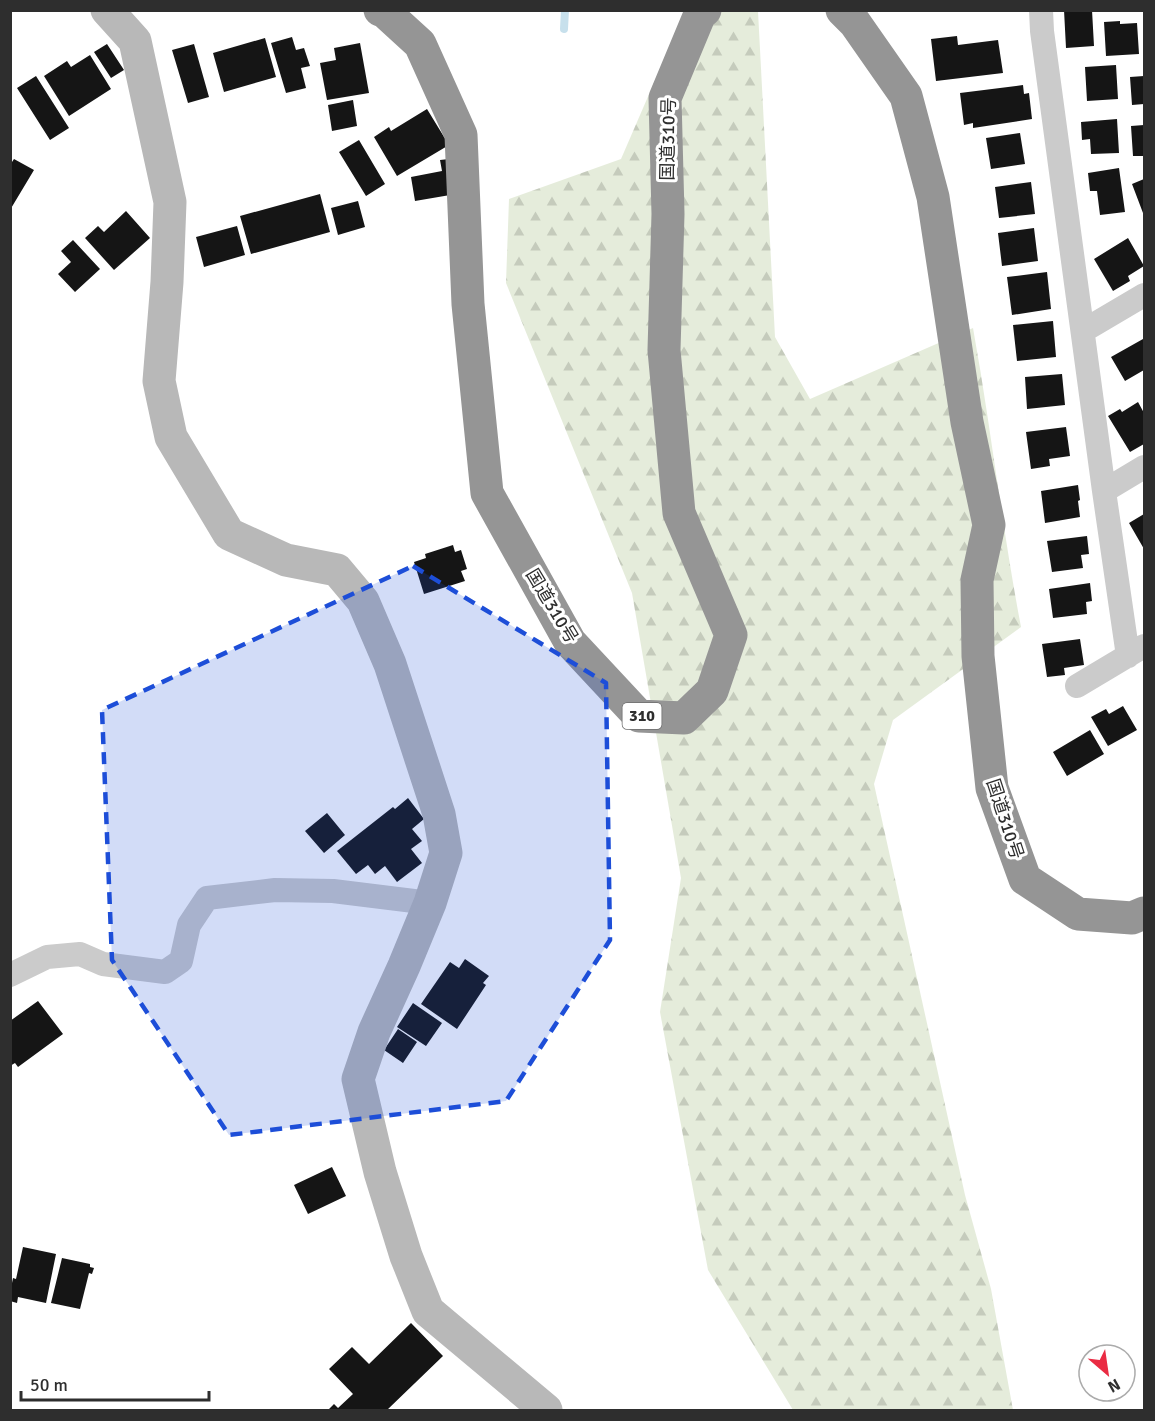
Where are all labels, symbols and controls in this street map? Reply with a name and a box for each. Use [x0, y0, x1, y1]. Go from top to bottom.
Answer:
street label: 国道310号 [656, 97, 680, 181]
street label: 国道310号 [521, 565, 583, 647]
road number: 310 [622, 703, 662, 729]
street label: 国道310号 [982, 776, 1028, 862]
north arrow [1077, 1343, 1137, 1403]
scale bar [21, 1364, 208, 1402]
text: 50 m [30, 1374, 68, 1396]
text: N [1104, 1374, 1124, 1397]

